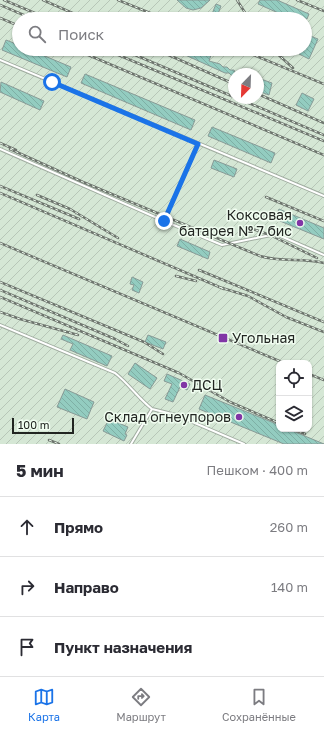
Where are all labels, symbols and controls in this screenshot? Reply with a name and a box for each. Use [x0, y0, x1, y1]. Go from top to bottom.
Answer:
search box [12, 12, 312, 56]
icon: search [26, 23, 48, 45]
text: Поиск [58, 25, 104, 43]
north arrow [228, 68, 264, 104]
route start [43, 73, 61, 91]
place label: Коксовая батарея № 7 бис [179, 206, 292, 239]
route end [155, 212, 173, 230]
marker: Коксовая батарея № 7 бис [295, 218, 305, 228]
place label: Угольная [232, 329, 295, 346]
marker: Угольная [217, 332, 229, 344]
map controls [276, 360, 312, 432]
button: locate [276, 360, 312, 396]
place label: ДСЦ [192, 376, 223, 393]
marker: ДСЦ [179, 380, 189, 390]
button: layers [276, 396, 312, 432]
place label: Склад огнеупоров [104, 408, 231, 425]
marker: Склад огнеупоров [234, 412, 244, 422]
scale bar [12, 416, 74, 435]
text: 100 m [18, 418, 49, 431]
text: 5 мин [16, 460, 64, 481]
text: Пешком · 400 m [207, 462, 308, 478]
icon: ahead [16, 516, 38, 538]
text: Прямо [54, 518, 103, 536]
text: 260 m [270, 519, 308, 535]
icon: right [16, 576, 38, 598]
text: Направо [54, 578, 119, 596]
text: 140 m [271, 579, 308, 595]
icon: arrive [16, 636, 38, 658]
text: Пункт назначения [54, 638, 192, 656]
tab: Карта [28, 686, 60, 723]
tab: Маршрут [116, 686, 166, 723]
tab: Сохранённые [222, 686, 296, 723]

